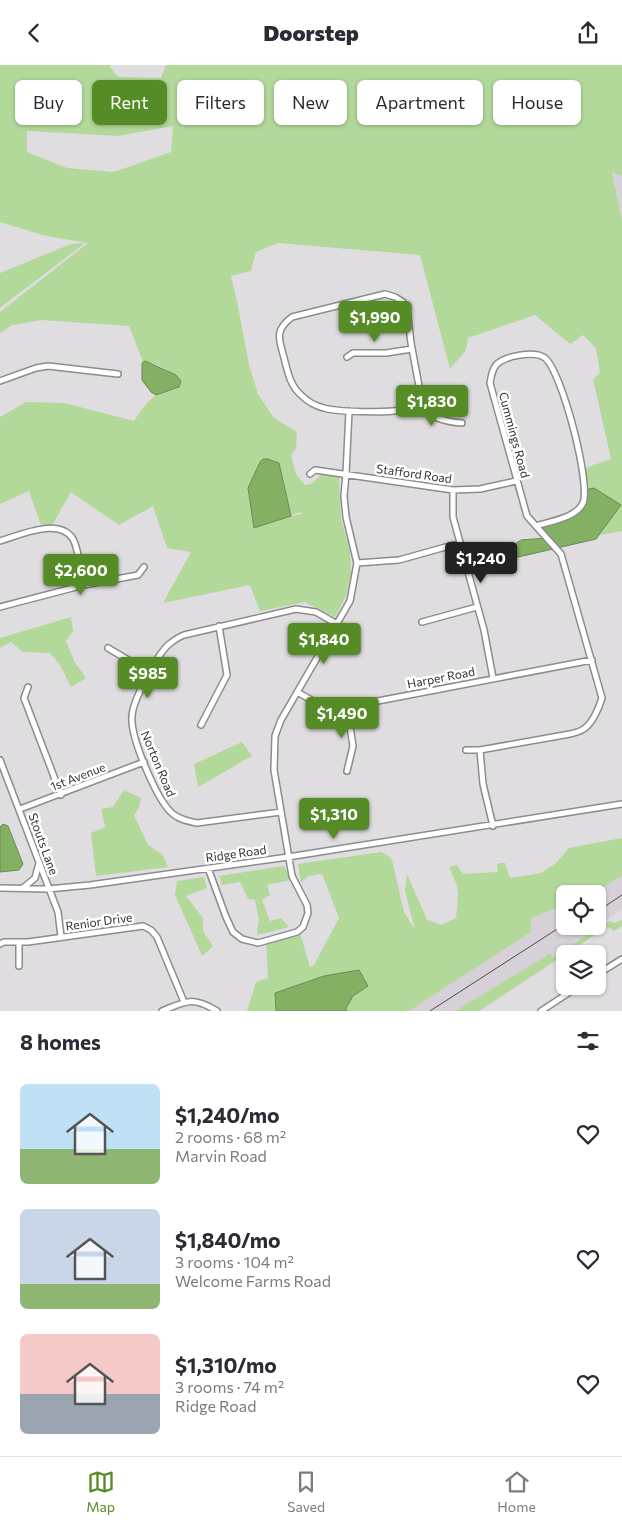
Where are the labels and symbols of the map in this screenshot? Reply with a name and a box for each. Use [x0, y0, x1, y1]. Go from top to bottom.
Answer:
pin: $1,990 [334, 301, 416, 343]
pin: $1,830 [391, 385, 473, 427]
street label: Cummings Road [497, 390, 533, 479]
street label: Stafford Road [376, 461, 453, 485]
pin: $1,240 [440, 541, 522, 584]
pin: $2,600 [40, 553, 122, 596]
pin: $1,840 [283, 623, 365, 665]
pin: $985 [118, 657, 178, 699]
street label: Harper Road [406, 664, 476, 690]
pin: $1,490 [301, 697, 383, 739]
street label: Norton Road [139, 729, 179, 799]
street label: 1st Avenue [48, 759, 107, 793]
pin: $1,310 [293, 797, 375, 840]
street label: Stouts Lane [26, 811, 62, 876]
street label: Ridge Road [205, 842, 267, 864]
street label: Renior Drive [65, 909, 133, 933]

